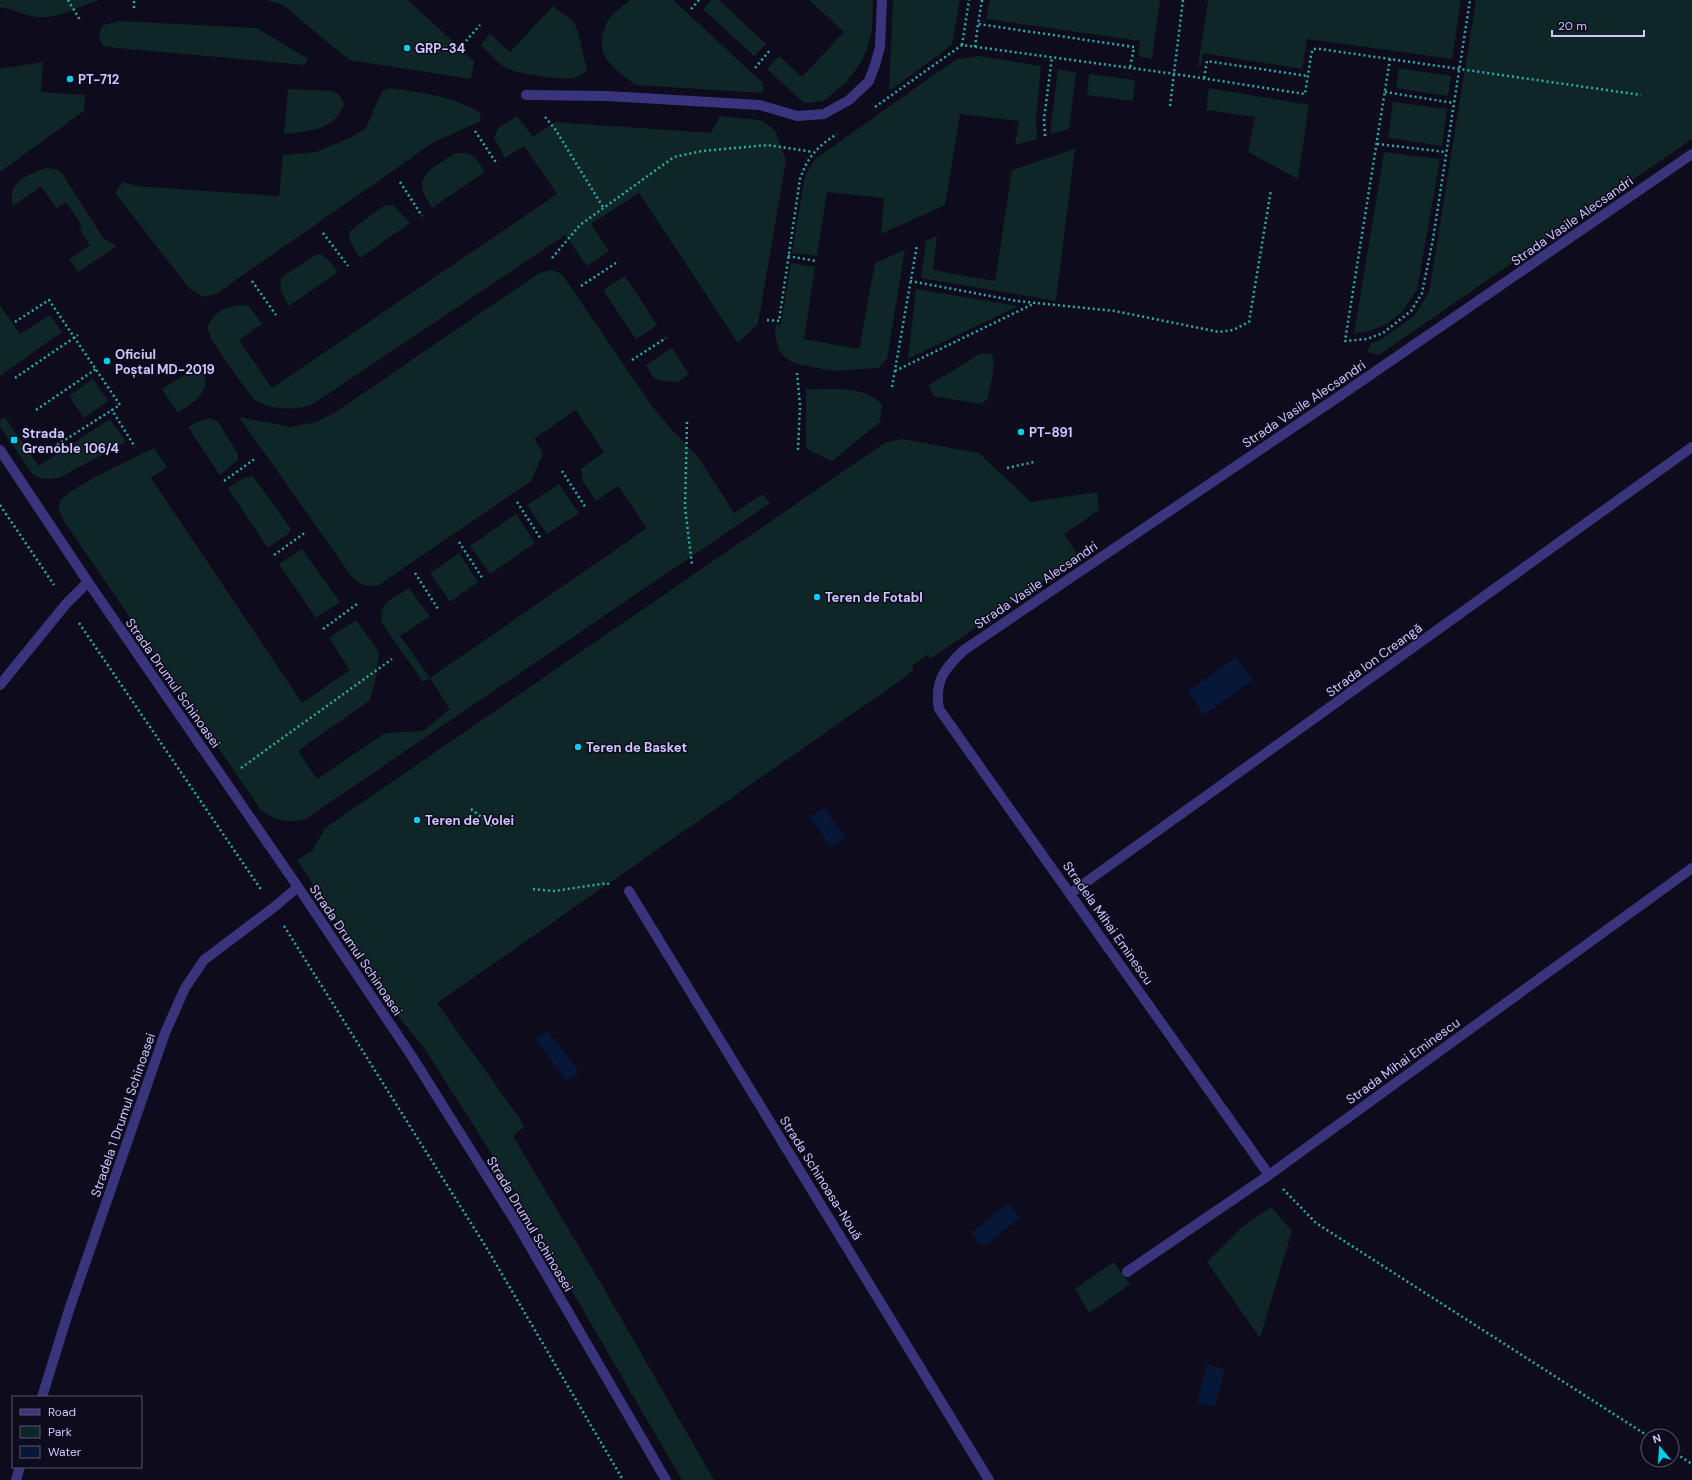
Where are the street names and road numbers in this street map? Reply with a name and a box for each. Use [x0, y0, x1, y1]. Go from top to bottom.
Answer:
street label: Strada Vasile Alecsandri [1508, 172, 1636, 270]
street label: Strada Vasile Alecsandri [1239, 356, 1369, 452]
street label: Strada Vasile Alecsandri [971, 537, 1101, 633]
street label: Strada Drumul Schinoasei [122, 615, 224, 751]
street label: Strada Ion Creangă [1322, 619, 1426, 701]
street label: Stradela Mihai Eminescu [1059, 858, 1157, 988]
street label: Strada Drumul Schinoasei [306, 881, 406, 1019]
street label: Strada Mihai Eminescu [1343, 1014, 1463, 1108]
street label: Stradela 1 Drumul Schinoasei [87, 1031, 159, 1199]
street label: Strada Schinoasa-Nouă [776, 1113, 866, 1243]
street label: Strada Drumul Schinoasei [483, 1153, 577, 1295]

